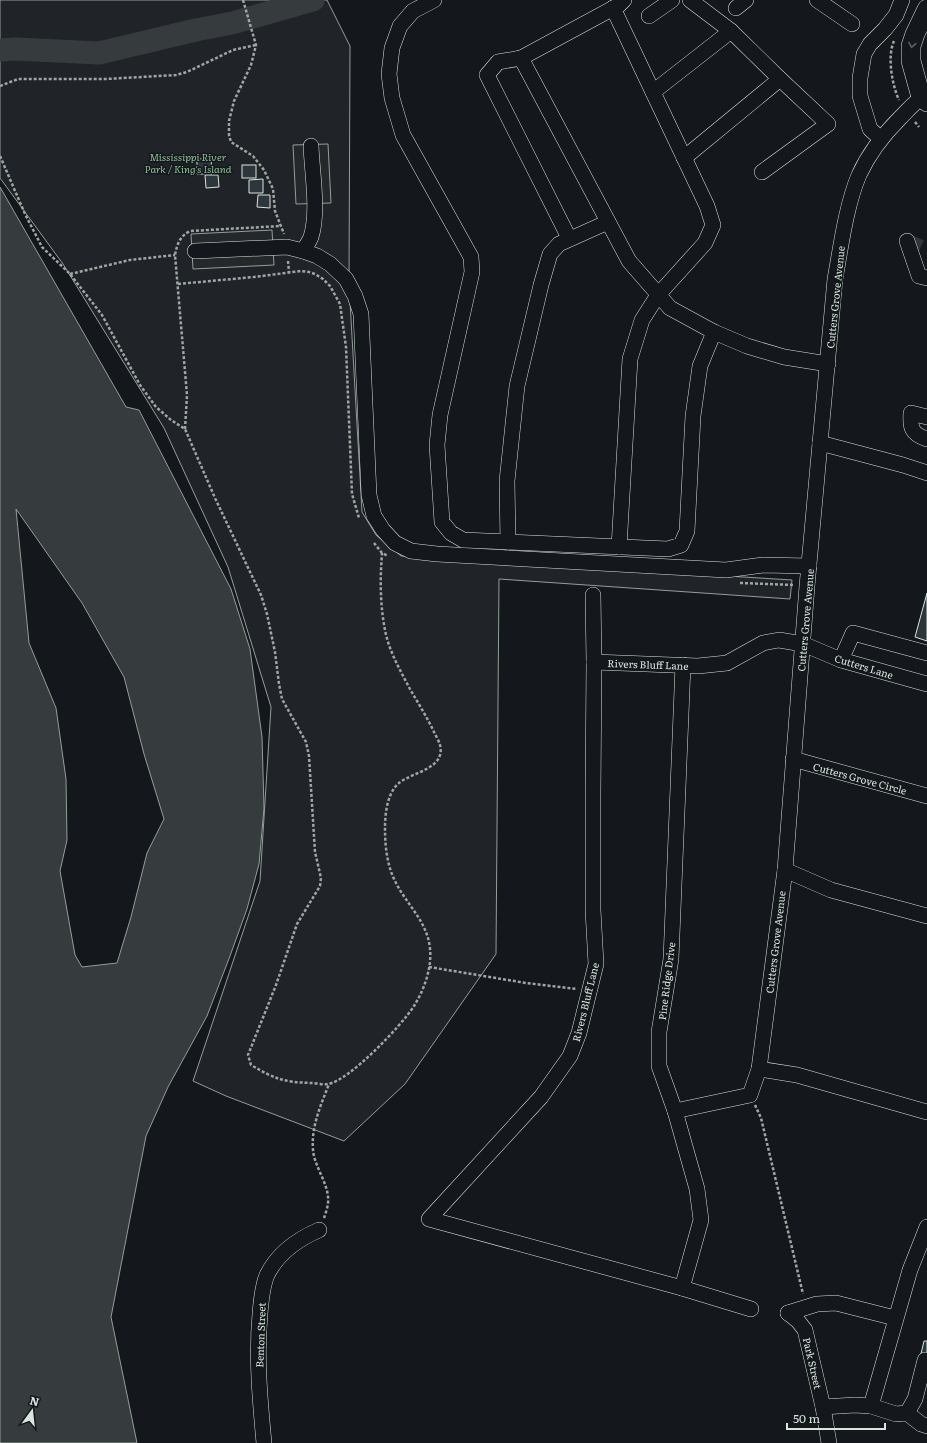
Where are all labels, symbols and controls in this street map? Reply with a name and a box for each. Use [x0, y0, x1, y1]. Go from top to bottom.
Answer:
one-way arrow [909, 41, 917, 48]
park label: Mississippi River Park / King's Island [145, 149, 232, 176]
street label: Cutters Grove Avenue [822, 245, 848, 349]
street label: Cutters Grove Avenue [793, 568, 817, 672]
street label: Cutters Lane [833, 650, 895, 682]
street label: Rivers Bluff Lane [607, 655, 689, 673]
street label: Cutters Grove Circle [812, 758, 908, 798]
street label: Cutters Grove Avenue [761, 890, 789, 994]
street label: Pine Ridge Drive [654, 941, 678, 1021]
street label: Rivers Bluff Lane [568, 961, 602, 1043]
street label: Benton Street [251, 1302, 269, 1368]
street label: Park Street [800, 1336, 826, 1390]
north arrow [12, 1391, 52, 1431]
text: N [28, 1391, 41, 1409]
scale bar [787, 1405, 885, 1431]
text: 50 m [793, 1409, 820, 1427]

